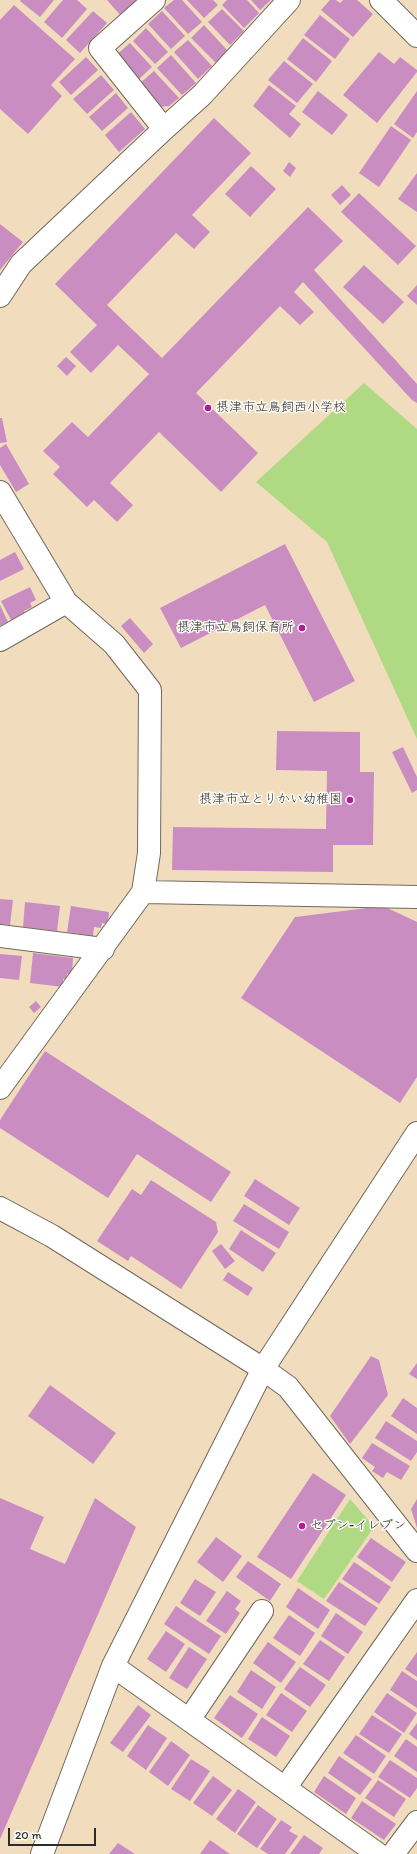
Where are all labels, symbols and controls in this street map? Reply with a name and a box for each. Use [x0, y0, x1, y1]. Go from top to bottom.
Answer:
place label: 摂津市立鳥飼西小学校 [216, 400, 346, 416]
marker: 摂津市立鳥飼西小学校 [203, 403, 213, 413]
place label: 摂津市立鳥飼保育所 [177, 620, 294, 636]
marker: 摂津市立鳥飼保育所 [297, 623, 307, 633]
place label: 摂津市立とりかい幼稚園 [199, 792, 342, 808]
marker: 摂津市立とりかい幼稚園 [345, 795, 355, 805]
place label: セブン-イレブン [310, 1518, 406, 1534]
marker: セブン-イレブン [297, 1521, 307, 1531]
scale bar [10, 1820, 98, 1846]
text: 20 m [15, 1828, 42, 1842]

